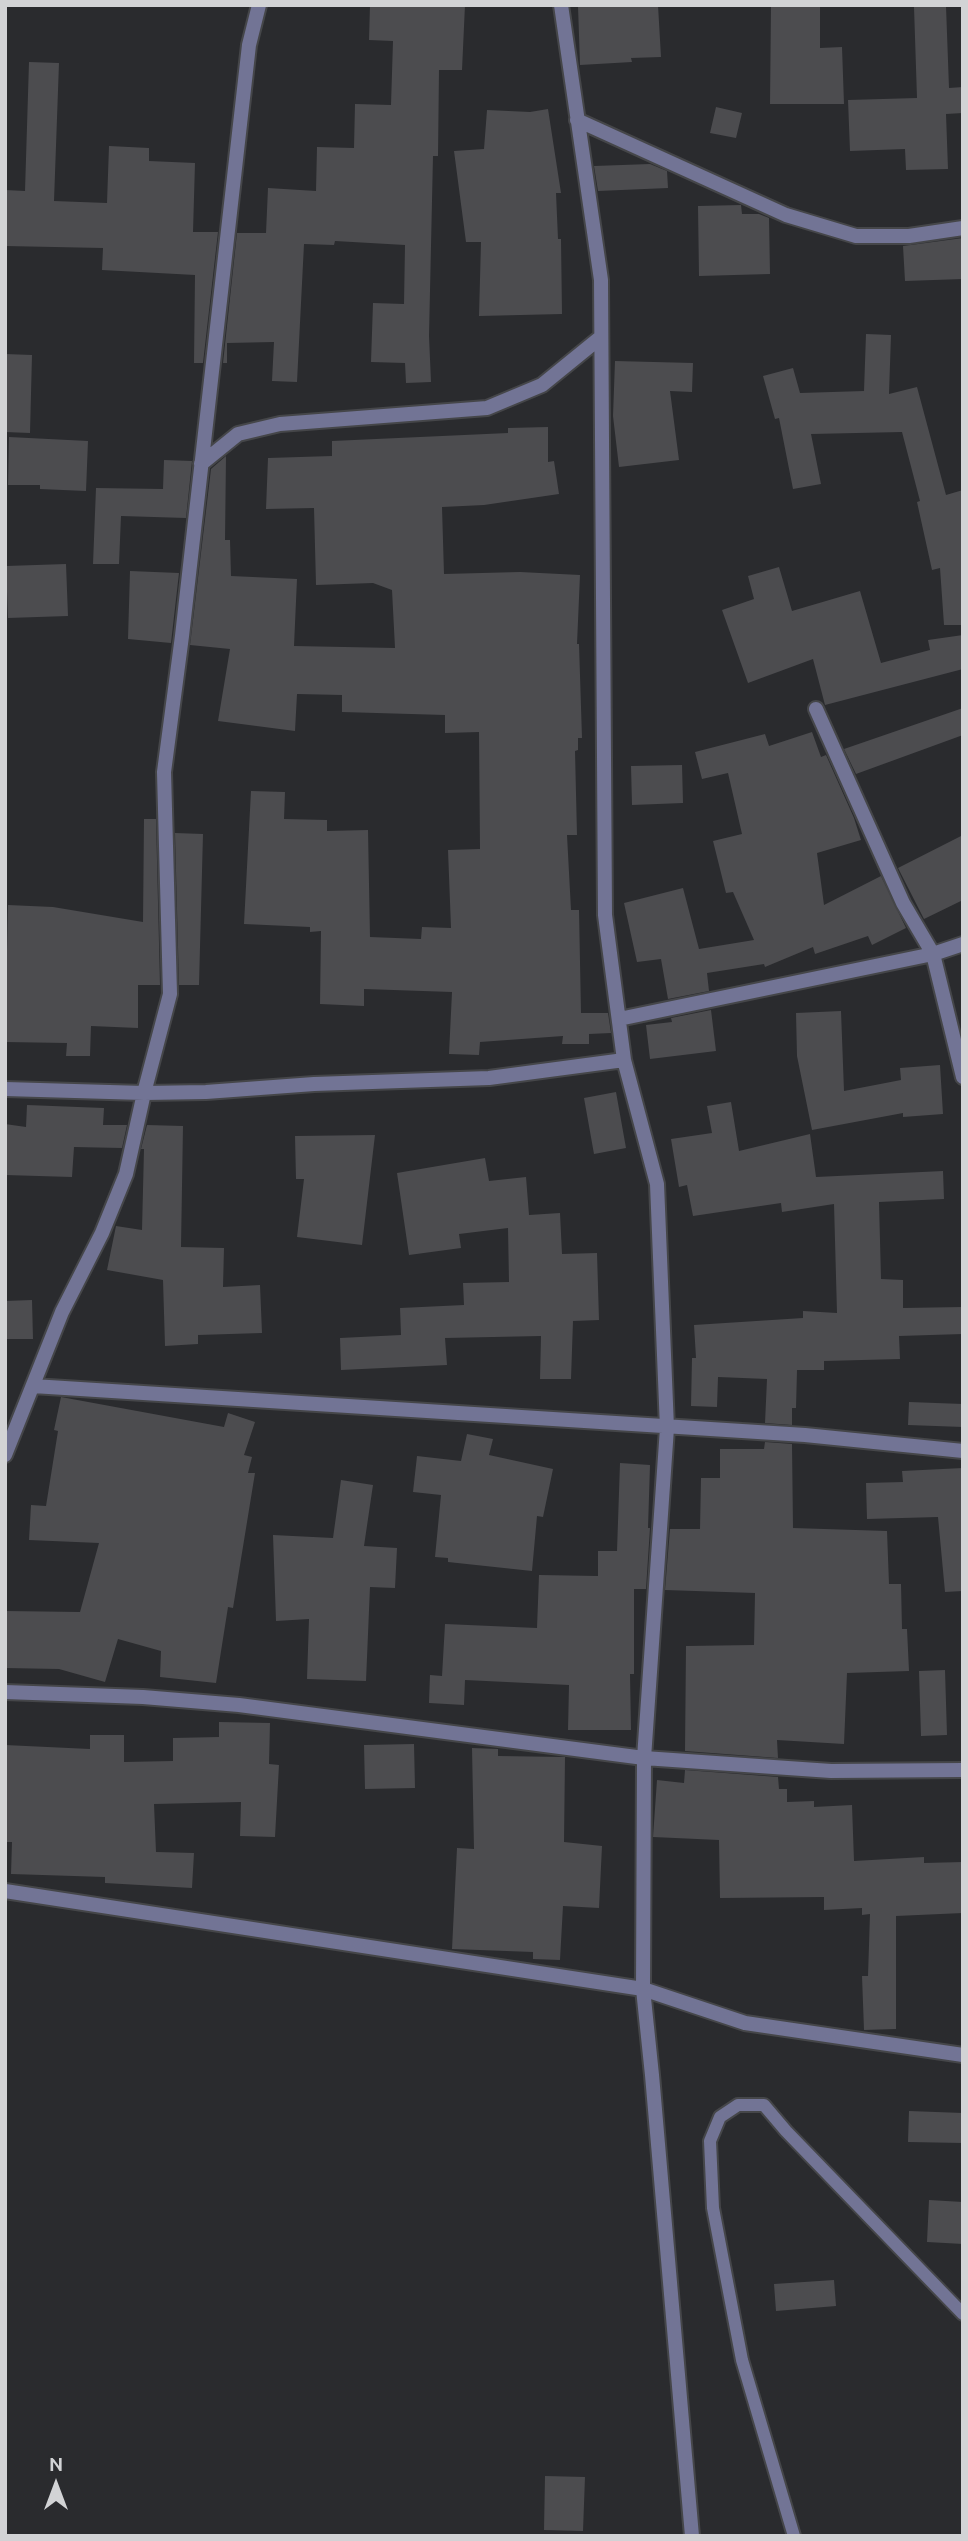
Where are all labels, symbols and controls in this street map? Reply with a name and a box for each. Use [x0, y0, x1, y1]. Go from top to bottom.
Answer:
north arrow [21, 2450, 91, 2520]
text: N [49, 2453, 63, 2475]

